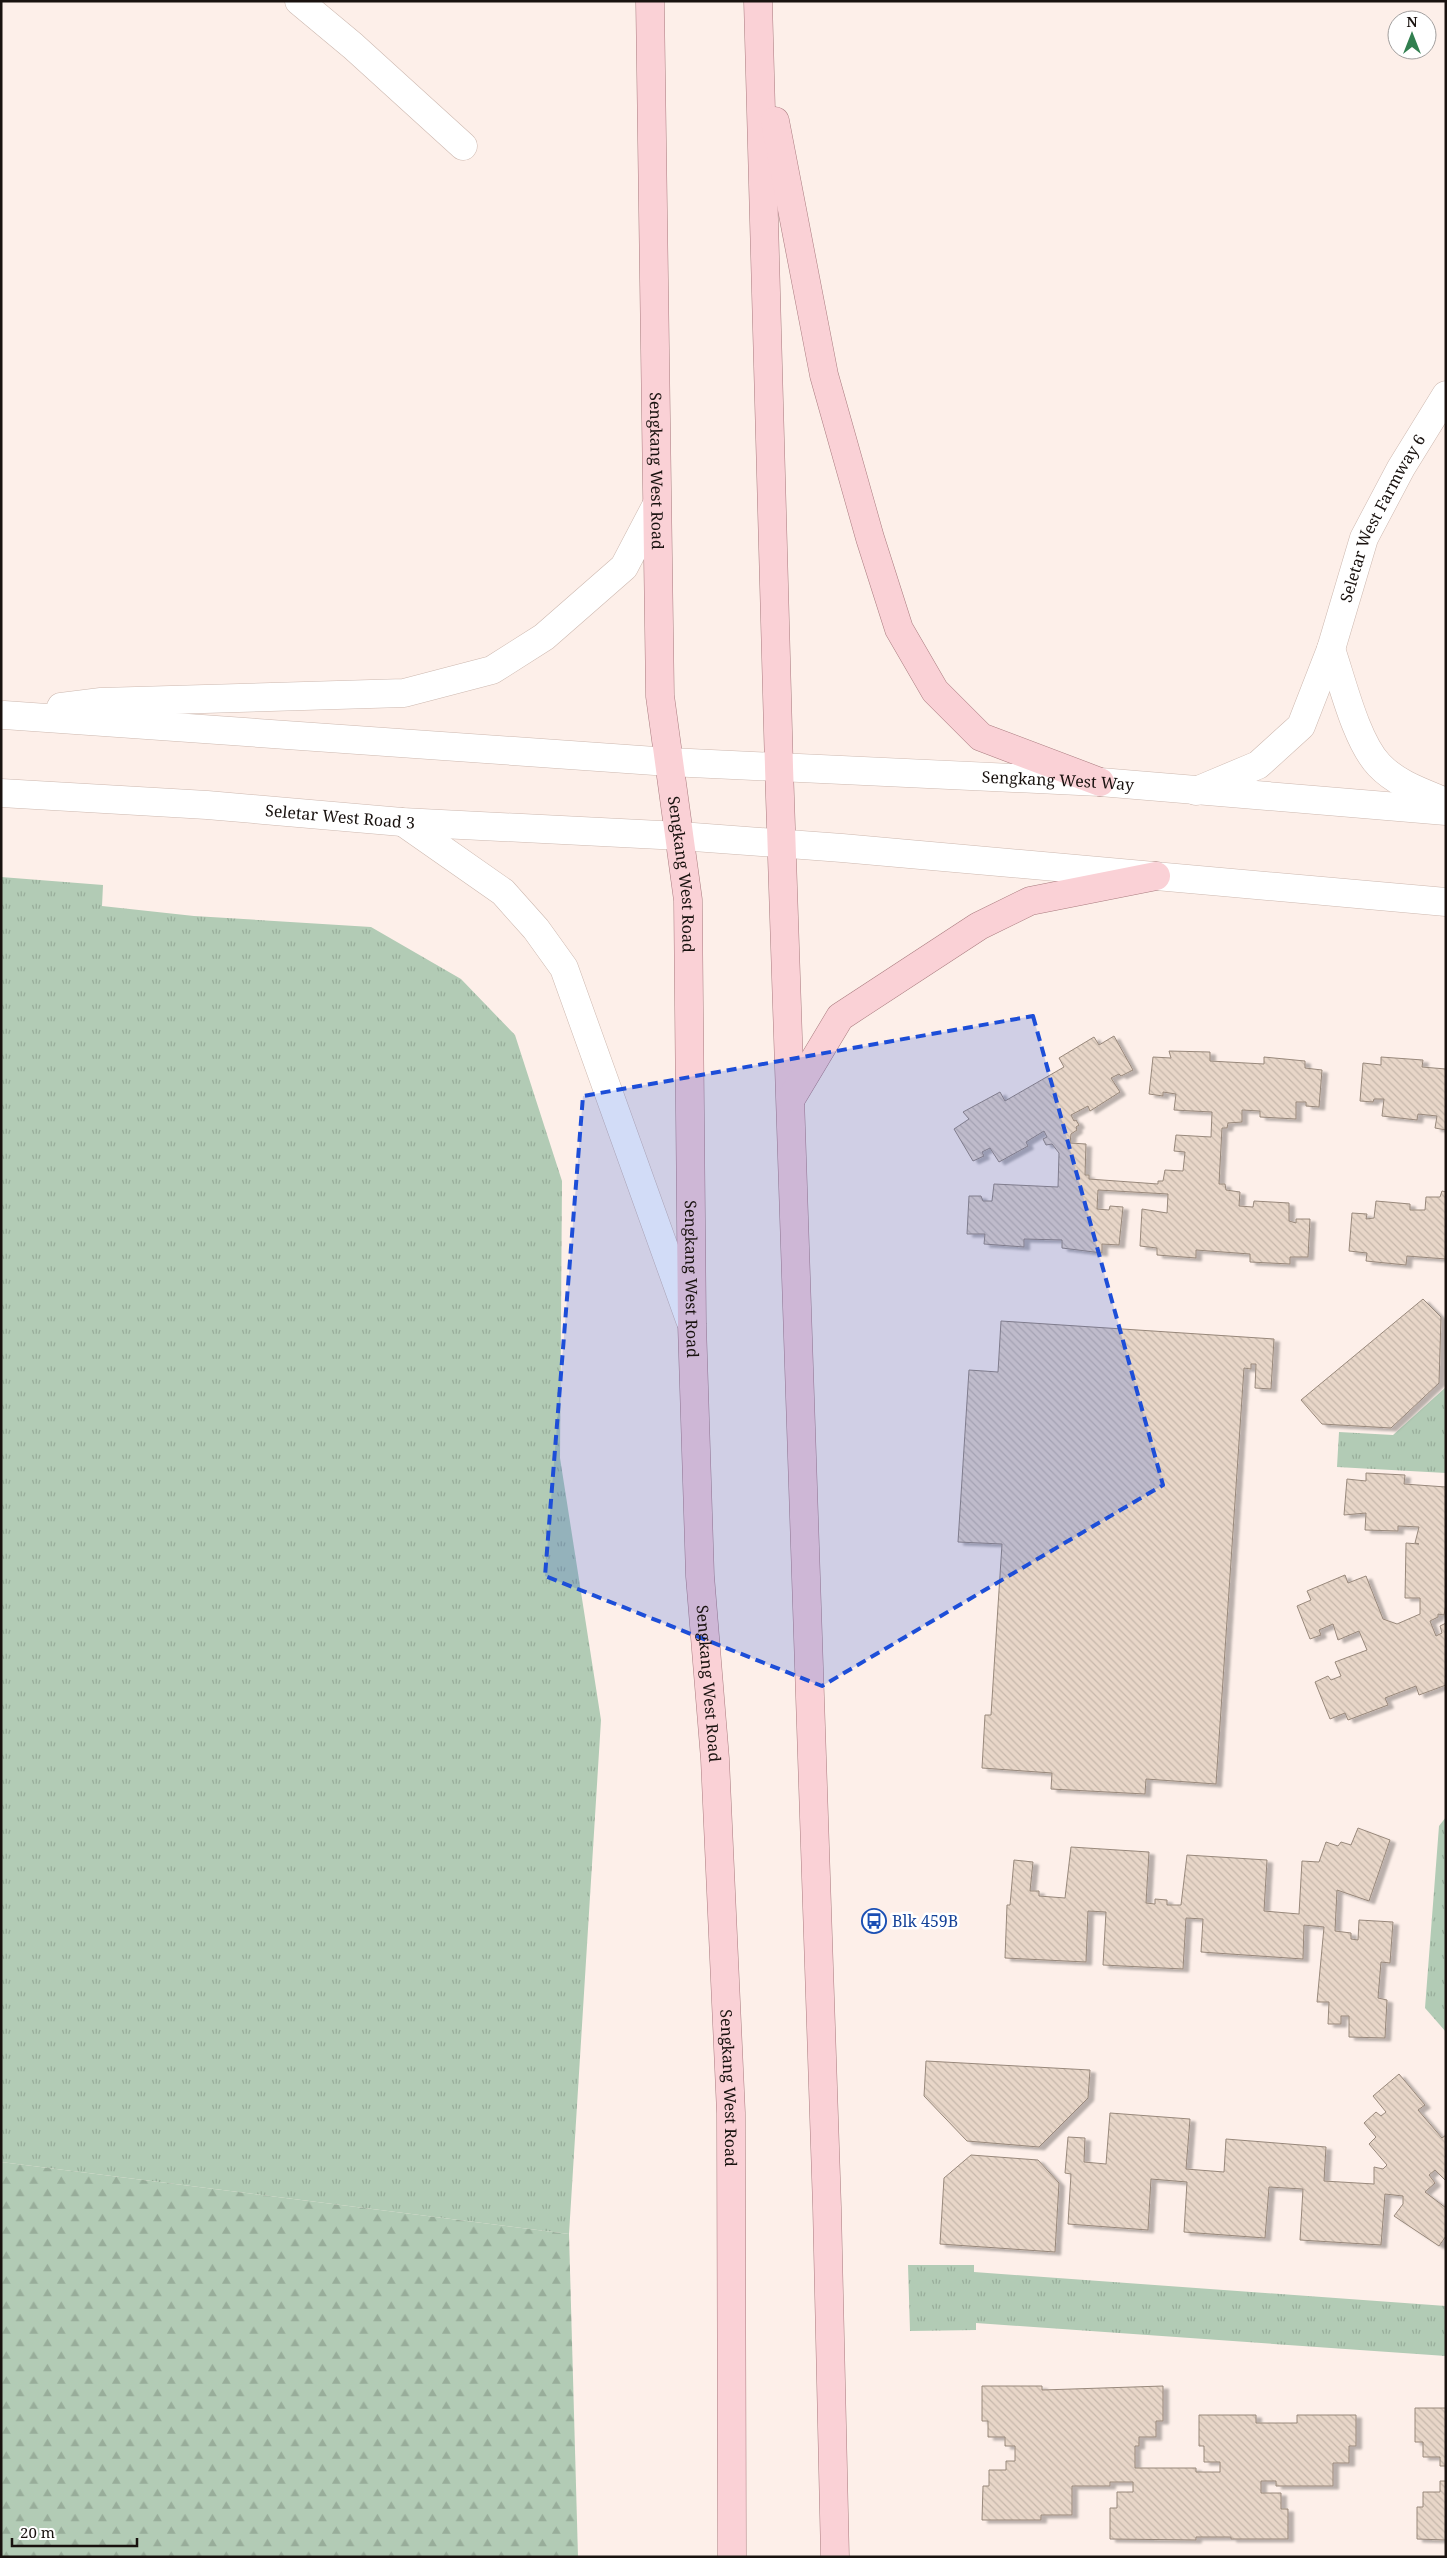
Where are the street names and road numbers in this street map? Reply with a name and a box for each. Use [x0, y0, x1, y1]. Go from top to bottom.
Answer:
street label: Sengkang West Road [645, 392, 669, 550]
street label: Seletar West Farmway 6 [1334, 430, 1430, 605]
street label: Sengkang West Way [981, 766, 1136, 796]
street label: Sengkang West Road [663, 795, 699, 953]
street label: Seletar West Road 3 [264, 799, 416, 834]
street label: Sengkang West Road [680, 1200, 704, 1358]
street label: Sengkang West Road [691, 1604, 726, 1763]
street label: Sengkang West Road [715, 2009, 742, 2167]

